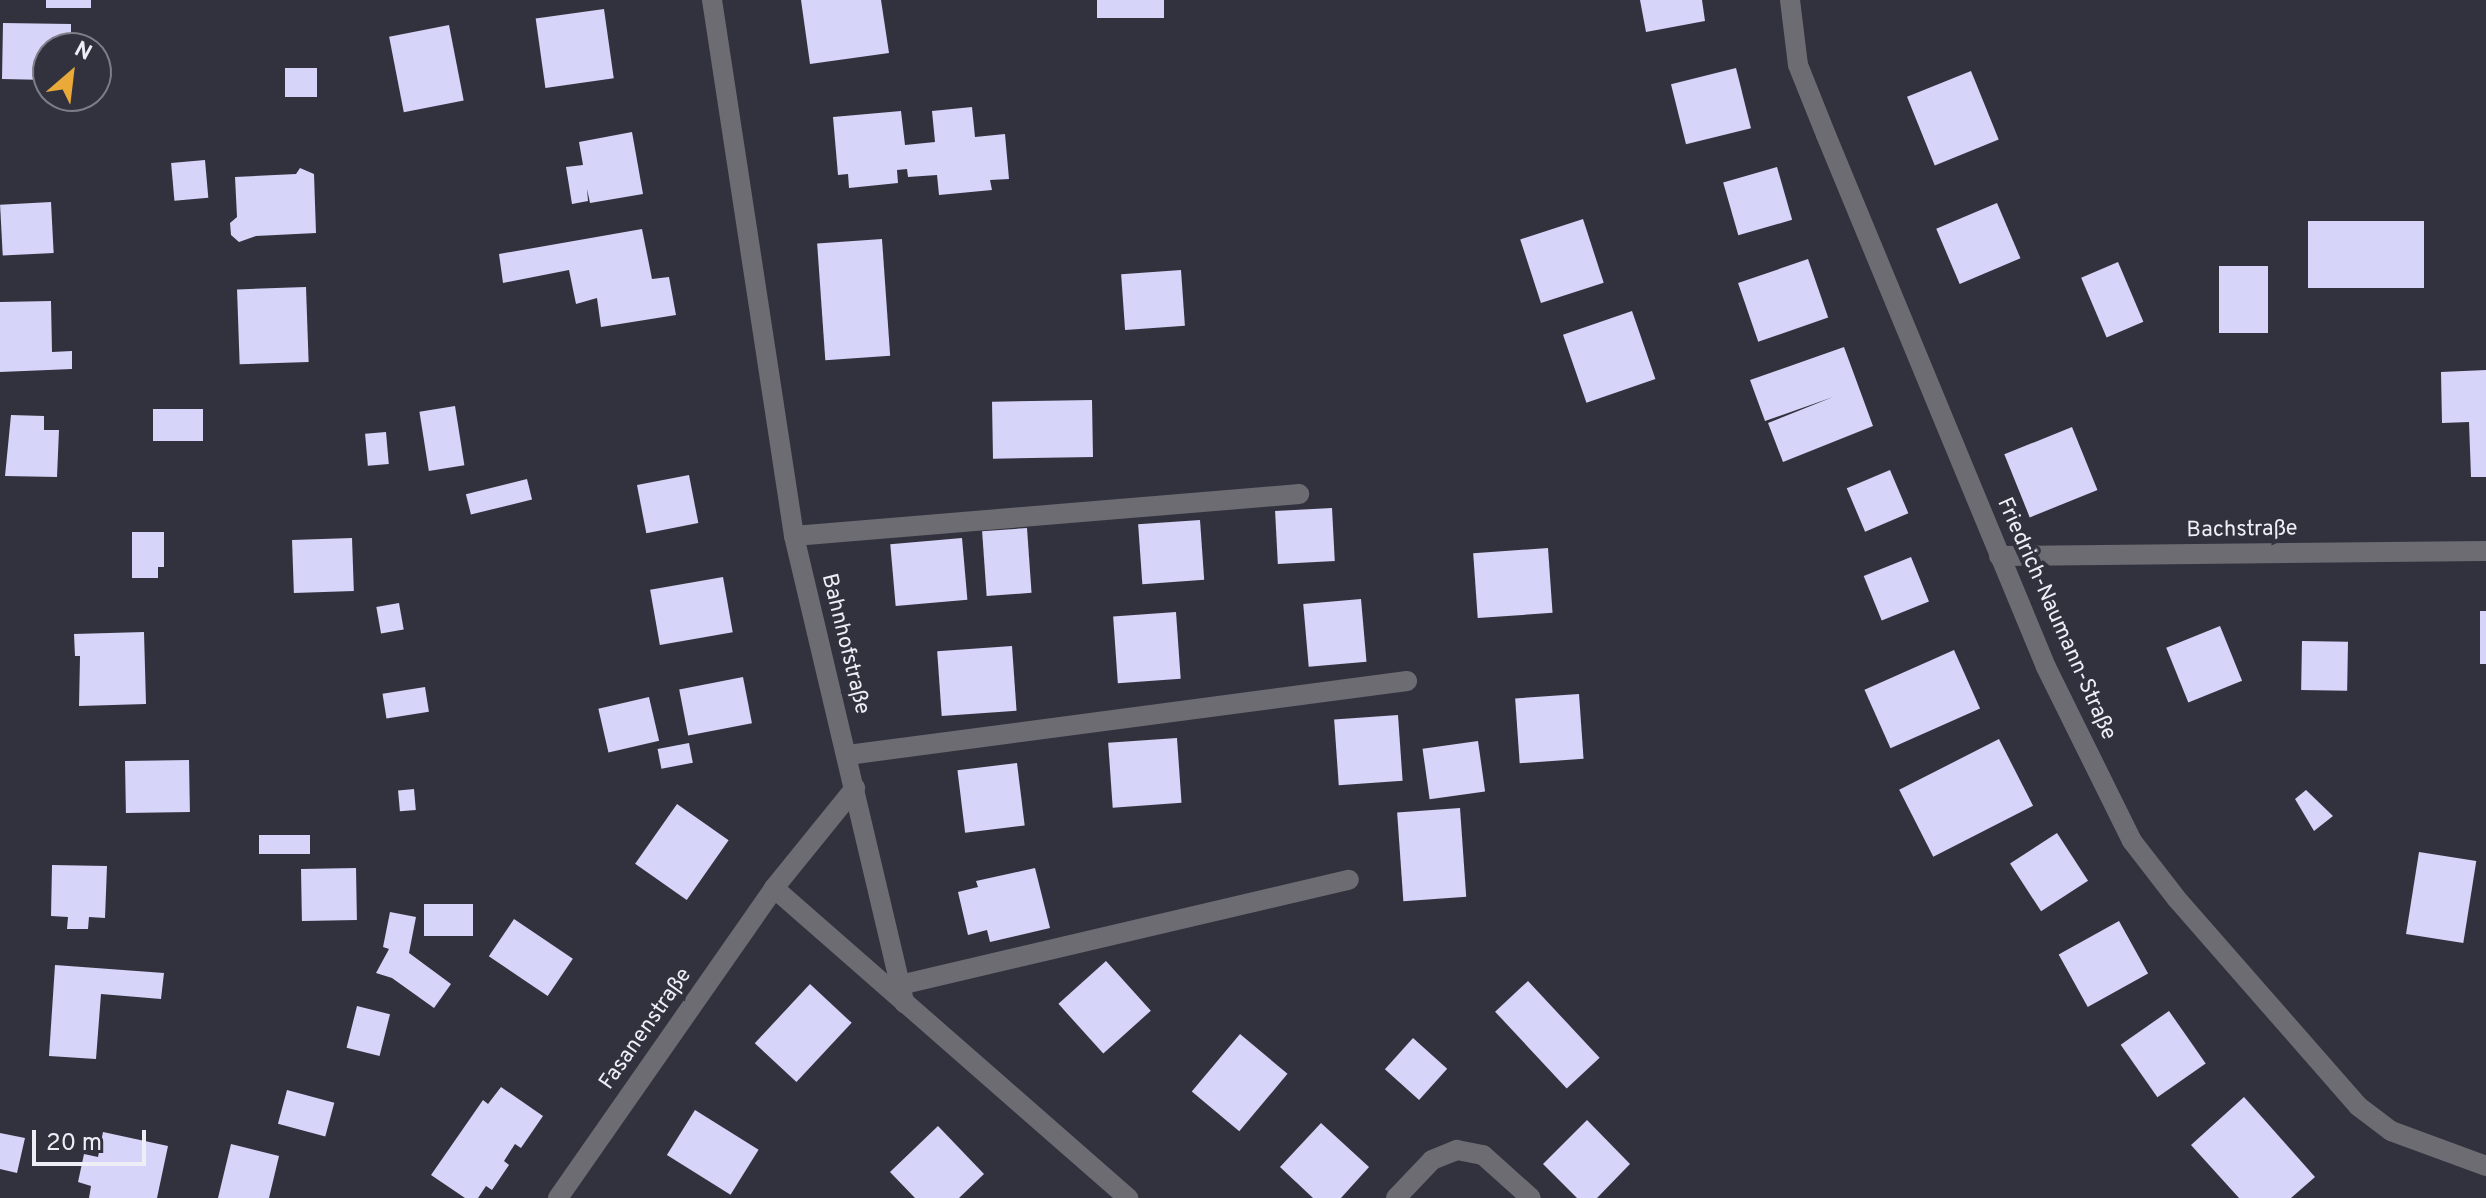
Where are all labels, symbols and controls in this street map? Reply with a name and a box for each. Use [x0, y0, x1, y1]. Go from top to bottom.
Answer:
north arrow [32, 32, 112, 112]
text: N [69, 37, 96, 68]
street label: Friedrich-Naumann-Straße [1991, 494, 2121, 744]
street label: Bachstraße [2186, 516, 2298, 544]
street label: Bahnhofstraße [815, 571, 875, 717]
street label: Fasanenstraße [594, 963, 698, 1095]
scale bar [36, 1114, 150, 1164]
text: 20 m [46, 1129, 102, 1159]

